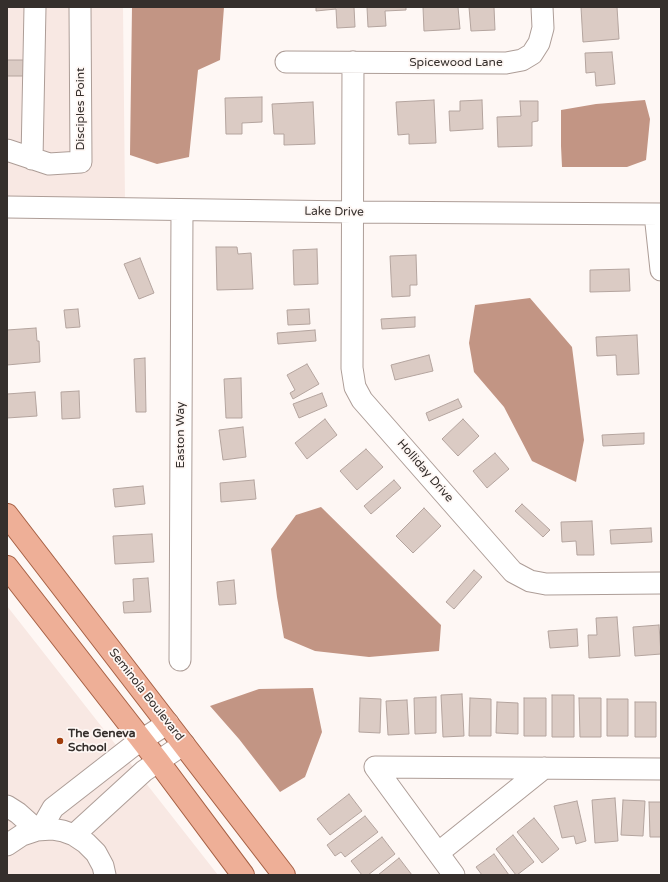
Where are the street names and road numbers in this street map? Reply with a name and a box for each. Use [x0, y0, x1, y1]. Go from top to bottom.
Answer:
street label: Spicewood Lane [409, 56, 503, 70]
street label: Disciples Point [74, 67, 88, 151]
street label: Lake Drive [304, 204, 364, 220]
street label: Easton Way [174, 402, 188, 468]
street label: Holliday Drive [394, 437, 456, 505]
street label: Seminola Boulevard [105, 646, 187, 744]

